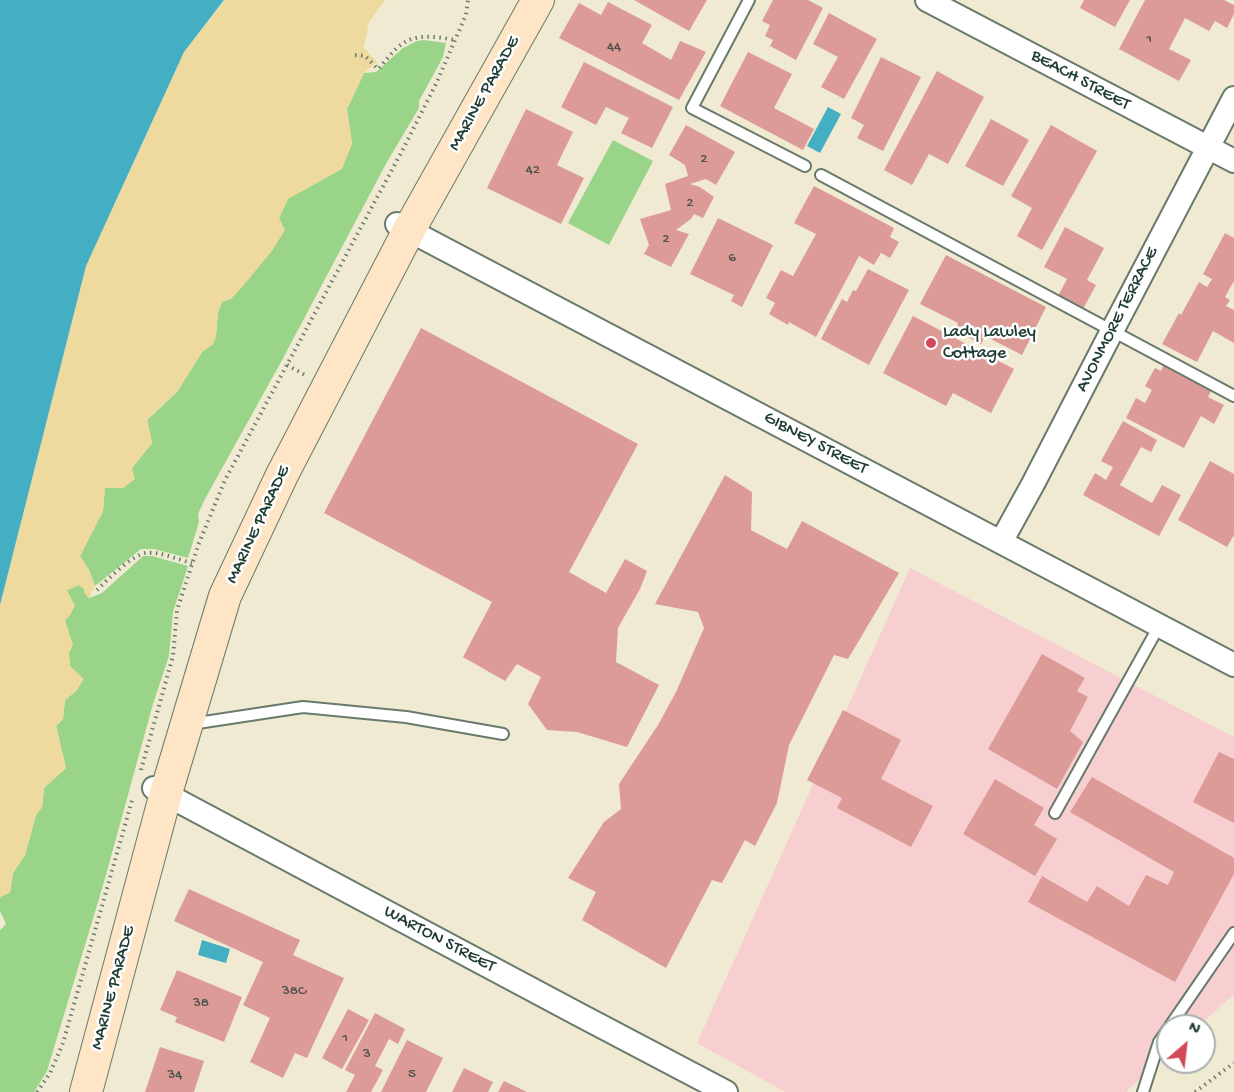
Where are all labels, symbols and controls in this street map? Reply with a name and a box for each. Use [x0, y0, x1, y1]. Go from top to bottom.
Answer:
house number: 1 [1146, 31, 1152, 49]
street label: MARINE PARADE [445, 33, 525, 155]
house number: 44 [607, 39, 621, 57]
street label: BEACH STREET [1027, 46, 1133, 116]
house number: 2 [700, 151, 708, 169]
house number: 42 [526, 162, 540, 180]
house number: 2 [686, 195, 694, 213]
house number: 2 [662, 231, 670, 249]
street label: AVONMORE TERRACE [1072, 244, 1164, 396]
house number: 6 [728, 250, 736, 268]
place label: Lady Lawley Cottage [943, 322, 1036, 364]
marker: Lady Lawley Cottage [924, 336, 938, 350]
street label: GIBNEY STREET [759, 408, 871, 480]
street label: MARINE PARADE [222, 463, 296, 587]
street label: WARTON STREET [380, 902, 498, 978]
street label: MARINE PARADE [87, 924, 141, 1052]
house number: 38C [282, 983, 306, 1001]
house number: 38 [193, 995, 209, 1013]
north arrow [1156, 1014, 1216, 1074]
text: N [1185, 1019, 1203, 1040]
house number: 1 [342, 1030, 348, 1048]
house number: 3 [363, 1046, 371, 1064]
house number: 5 [408, 1066, 416, 1084]
house number: 34 [168, 1067, 182, 1085]

